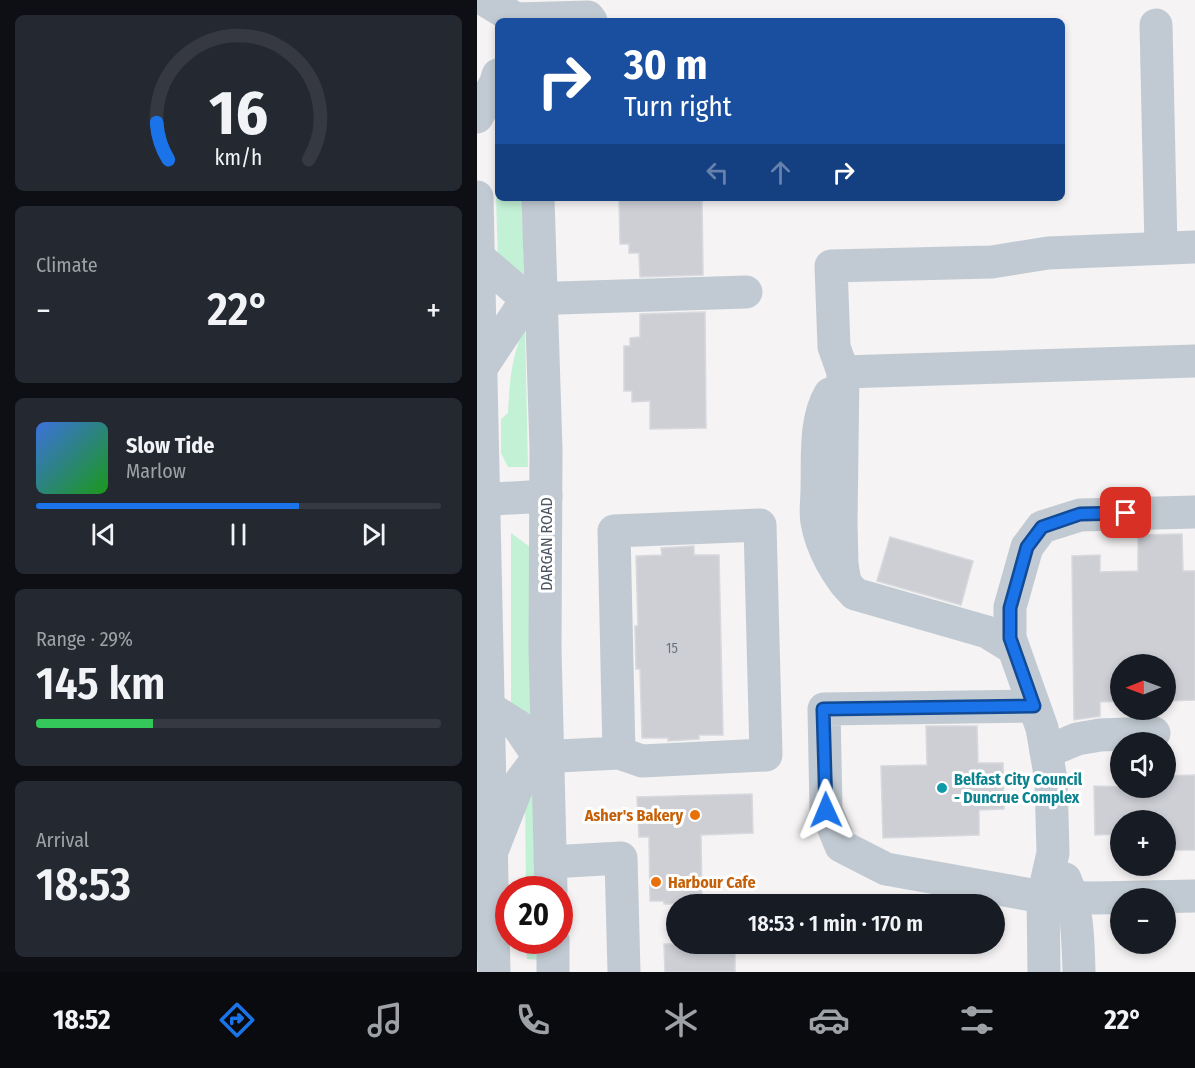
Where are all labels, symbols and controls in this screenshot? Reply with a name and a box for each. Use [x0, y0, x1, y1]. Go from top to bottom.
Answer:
text: 30 m [624, 40, 708, 90]
icon: right [525, 42, 603, 120]
text: 16 [209, 76, 268, 151]
text: Turn right [624, 91, 732, 123]
text: km/h [215, 146, 262, 172]
icon: left [701, 156, 734, 189]
icon: ahead [764, 156, 797, 189]
icon: right [827, 156, 860, 189]
text: Climate [36, 253, 98, 277]
text: 22° [207, 283, 270, 337]
text: − [36, 291, 51, 331]
text: + [426, 291, 441, 331]
text: Slow Tide [126, 432, 214, 459]
text: Marlow [126, 459, 186, 483]
pin [1100, 487, 1151, 538]
icon: arrive [1109, 496, 1142, 529]
street label: DARGAN ROAD [537, 497, 556, 591]
icon: previous [87, 518, 120, 551]
icon: pause [222, 518, 255, 551]
icon: next [357, 518, 390, 551]
text: Range · 29% [36, 627, 133, 651]
house number: 15 [666, 640, 678, 657]
north arrow [1110, 654, 1176, 720]
map controls [1110, 654, 1176, 954]
text: 145 km [36, 657, 165, 711]
button: sound [1110, 732, 1176, 798]
place label: Belfast City Council - Duncrue Complex [954, 770, 1083, 807]
position arrow [794, 778, 858, 842]
marker: Belfast City Council - Duncrue Complex [935, 781, 949, 795]
place label: Asher's Bakery [584, 806, 683, 825]
marker: Asher's Bakery [688, 808, 702, 822]
button: + [1110, 810, 1176, 876]
text: Arrival [36, 828, 89, 852]
text: 18:53 [36, 858, 131, 912]
place label: Harbour Cafe [668, 873, 756, 892]
marker: Harbour Cafe [649, 875, 663, 889]
speed limit sign: 20 [495, 876, 573, 954]
button: − [1110, 888, 1176, 954]
text: 18:53 · 1 min · 170 m [748, 910, 923, 937]
icon: directions [216, 999, 258, 1041]
icon: music [364, 999, 406, 1041]
icon: phone [512, 999, 554, 1041]
icon: climate [660, 999, 702, 1041]
icon: car [808, 999, 850, 1041]
icon: filters [956, 999, 998, 1041]
text: 18:52 [53, 1004, 111, 1036]
text: 22° [1104, 1004, 1142, 1036]

